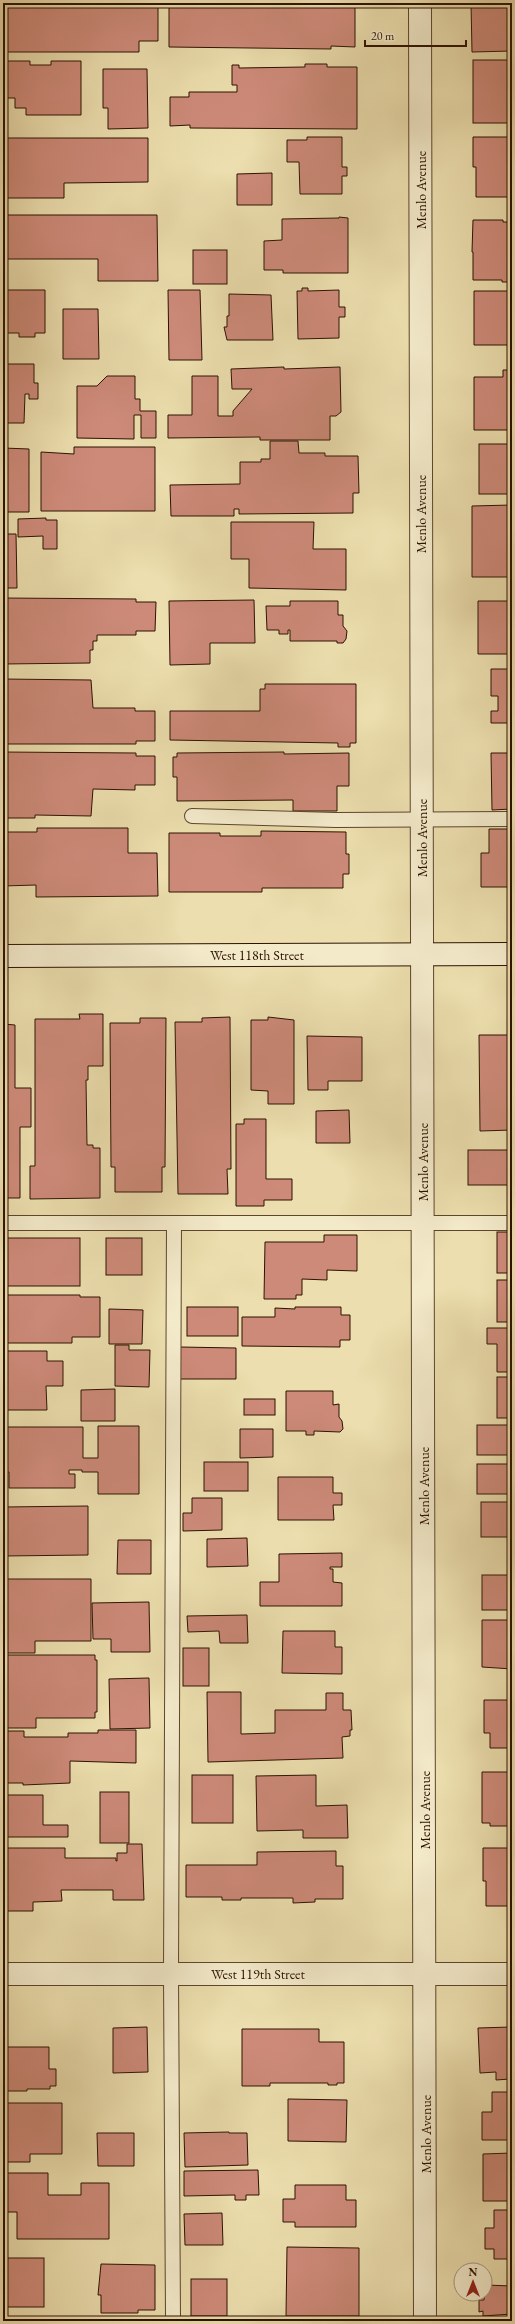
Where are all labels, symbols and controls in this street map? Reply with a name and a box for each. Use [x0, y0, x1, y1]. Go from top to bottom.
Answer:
scale bar [365, 22, 466, 48]
text: 20 m [371, 28, 395, 44]
street label: Menlo Avenue [412, 150, 430, 229]
street label: Menlo Avenue [412, 474, 430, 553]
street label: Menlo Avenue [413, 798, 431, 877]
street label: West 118th Street [210, 946, 305, 964]
street label: Menlo Avenue [414, 1122, 432, 1201]
street label: Menlo Avenue [415, 1446, 433, 1525]
street label: Menlo Avenue [416, 1770, 434, 1849]
street label: West 119th Street [211, 1965, 306, 1983]
street label: Menlo Avenue [417, 2094, 435, 2173]
north arrow [453, 2262, 493, 2302]
text: N [469, 2265, 478, 2279]

